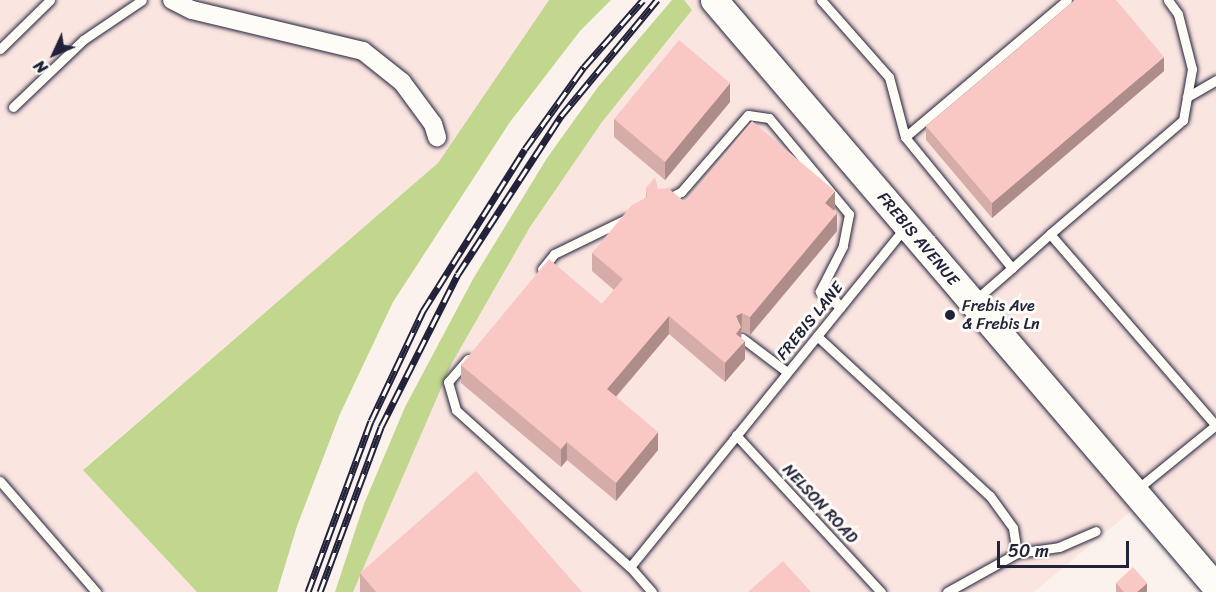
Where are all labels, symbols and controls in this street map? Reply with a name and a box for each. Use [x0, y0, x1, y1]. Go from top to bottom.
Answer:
north arrow [24, 24, 84, 84]
text: N [26, 53, 55, 81]
street label: FREBIS AVENUE [873, 188, 963, 290]
street label: FREBIS LANE [773, 278, 847, 364]
place label: Frebis Ave & Frebis Ln [962, 296, 1040, 334]
marker: Frebis Ave & Frebis Ln [943, 308, 957, 322]
street label: NELSON ROAD [778, 460, 862, 548]
scale bar [1000, 529, 1132, 567]
text: 50 m [1008, 535, 1049, 567]

